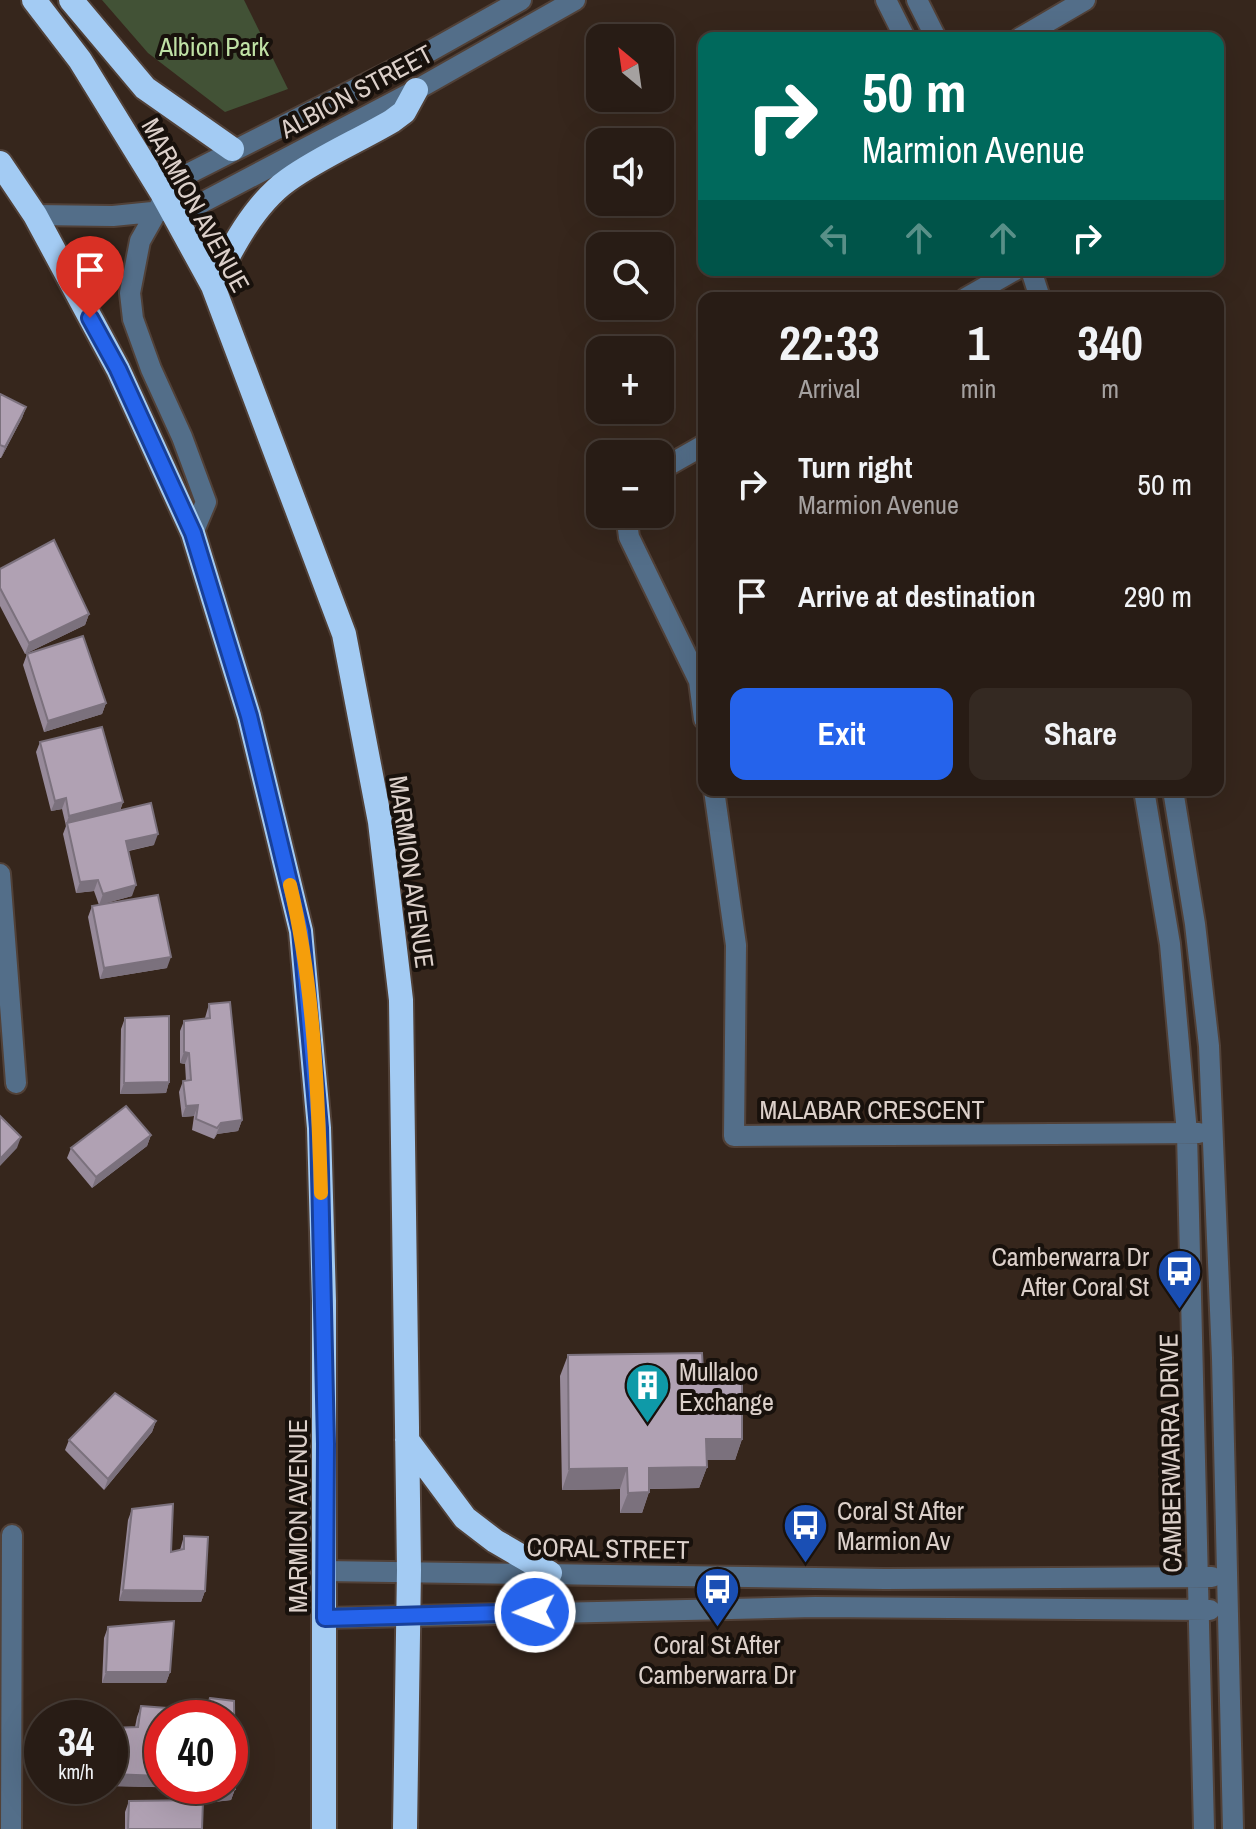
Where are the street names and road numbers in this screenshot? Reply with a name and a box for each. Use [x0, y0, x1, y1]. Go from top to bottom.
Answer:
street label: ALBION STREET [273, 36, 438, 146]
street label: MARMION AVENUE [134, 112, 258, 298]
street label: MARMION AVENUE [381, 774, 443, 970]
street label: MALABAR CRESCENT [759, 1092, 985, 1127]
street label: CAMBERWARRA DRIVE [1150, 1333, 1190, 1573]
street label: MARMION AVENUE [280, 1419, 315, 1613]
street label: CORAL STREET [526, 1529, 690, 1567]

